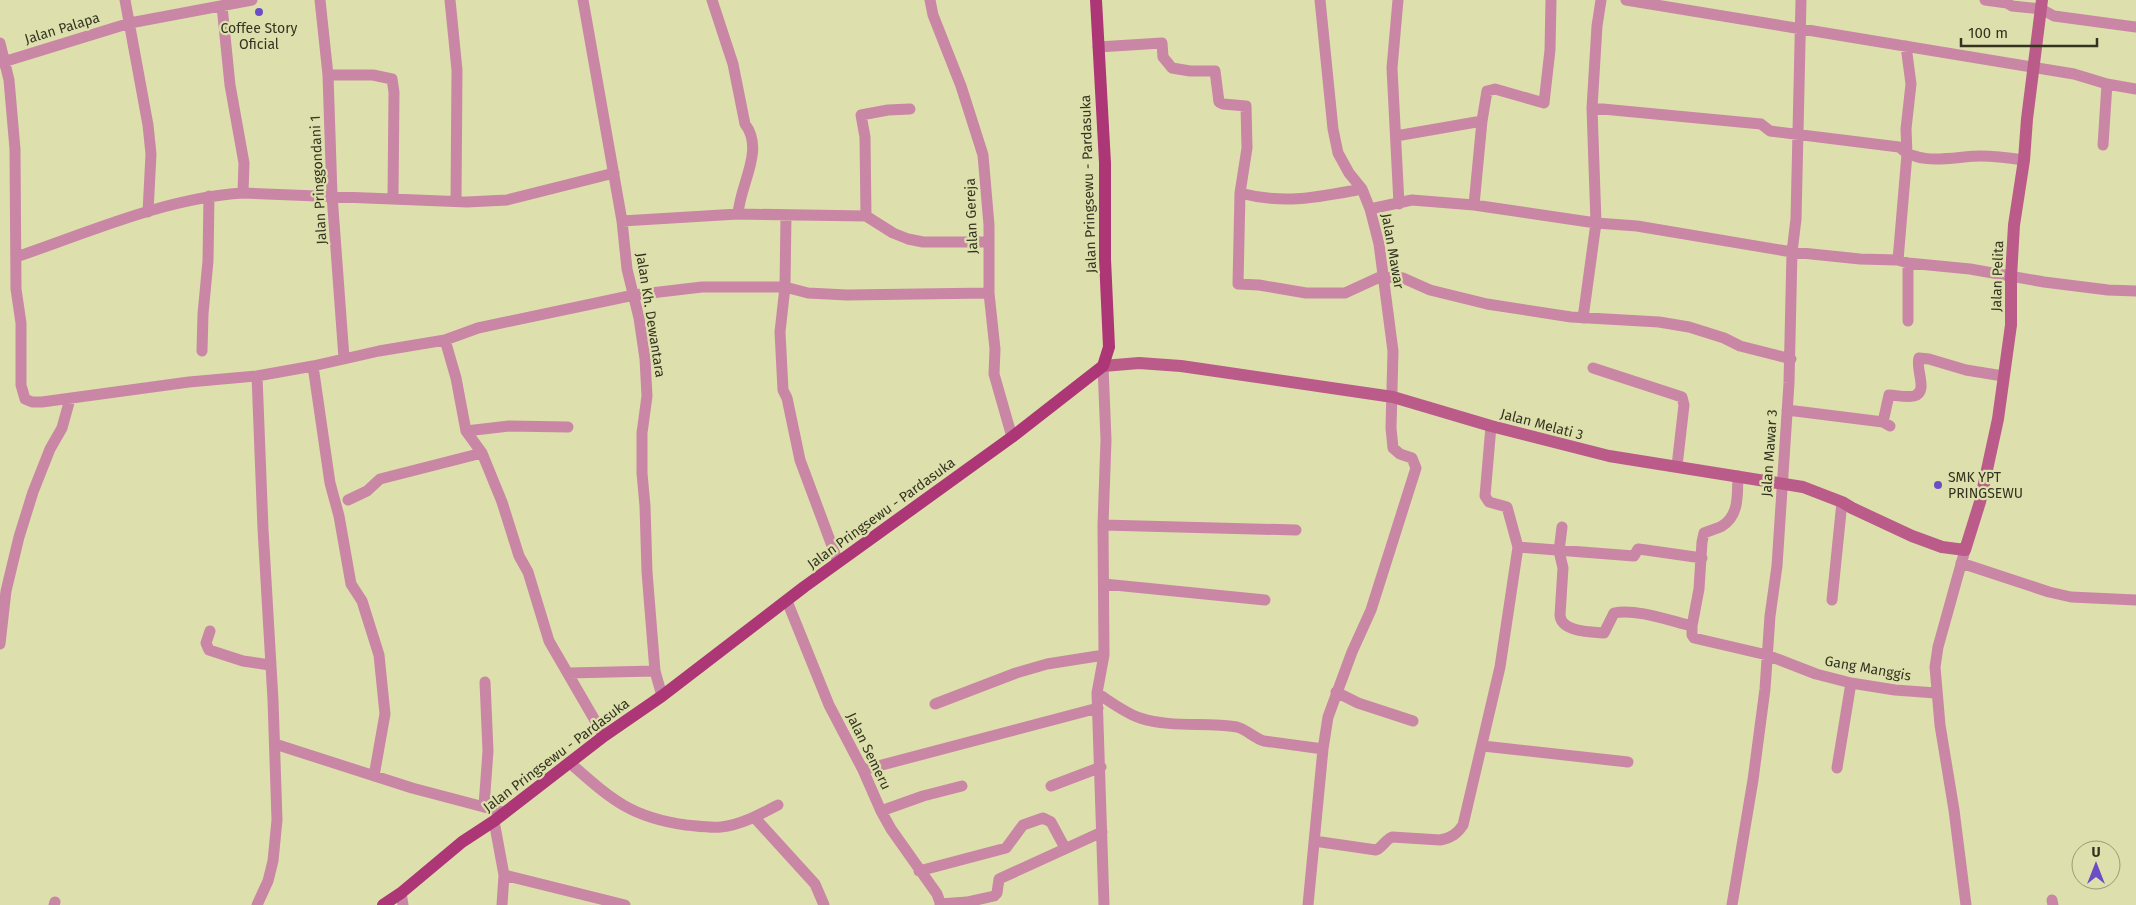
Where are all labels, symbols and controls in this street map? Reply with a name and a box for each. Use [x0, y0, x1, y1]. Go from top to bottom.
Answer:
marker: Coffee Story Oficial [253, 6, 265, 18]
street label: Jalan Palapa [23, 9, 102, 48]
scale bar [1961, 15, 2097, 47]
place label: Coffee Story Oficial [221, 20, 298, 53]
text: 100 m [1968, 24, 2008, 42]
street label: Jalan Pringsewu - Pardasuka [1077, 95, 1100, 273]
street label: Jalan Pringgondani 1 [307, 115, 330, 245]
street label: Jalan Gereja [962, 178, 981, 254]
street label: Jalan Mawar [1377, 212, 1408, 291]
street label: Jalan Pelita [1988, 240, 2007, 312]
street label: Jalan Kh. Dewantara [632, 251, 669, 379]
street label: Jalan Melati 3 [1499, 405, 1585, 444]
street label: Jalan Mawar 3 [1758, 409, 1781, 497]
street label: Jalan Pringsewu - Pardasuka [804, 454, 958, 573]
place label: SMK YPT PRINGSEWU [1948, 469, 2023, 502]
marker: SMK YPT PRINGSEWU [1932, 479, 1944, 491]
street label: Gang Manggis [1823, 653, 1913, 685]
street label: Jalan Pringsewu - Pardasuka [480, 695, 633, 816]
street label: Jalan Semeru [843, 710, 895, 793]
north arrow [2071, 840, 2121, 890]
text: U [2091, 844, 2101, 861]

